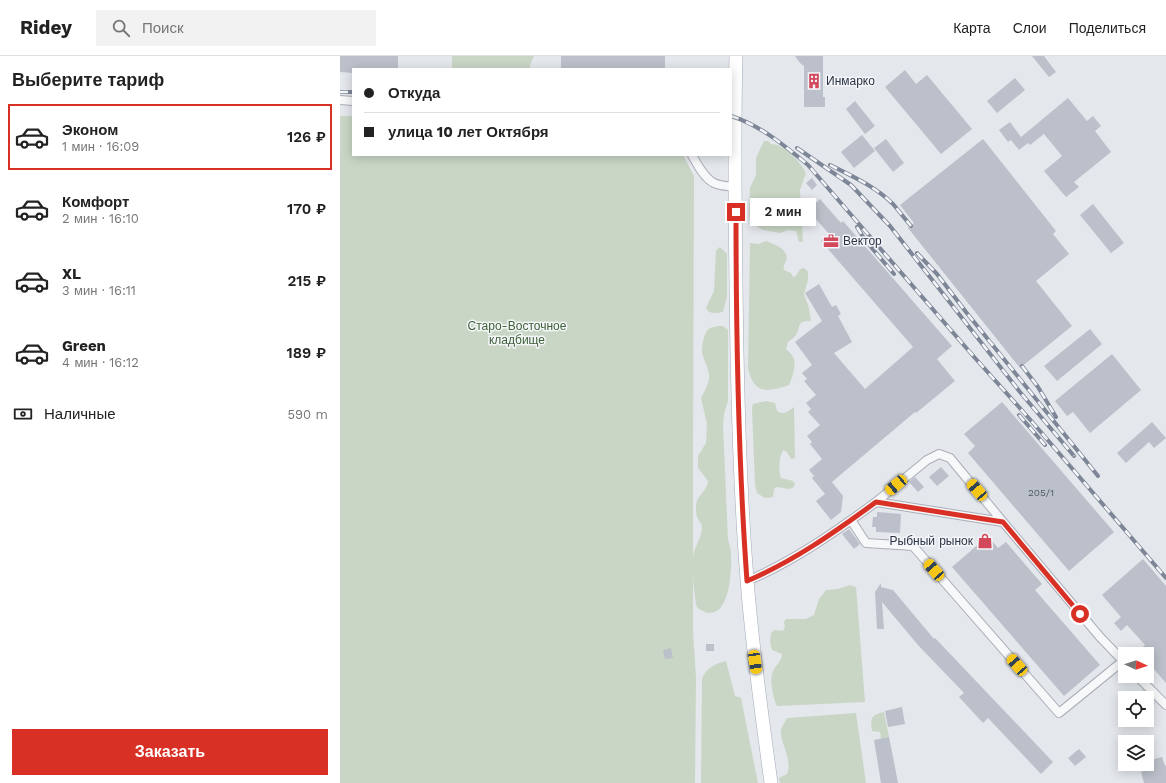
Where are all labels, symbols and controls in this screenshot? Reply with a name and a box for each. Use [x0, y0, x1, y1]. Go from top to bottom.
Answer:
search box [96, 10, 376, 46]
text: Ridey [20, 16, 72, 39]
icon: search [110, 17, 132, 39]
text: Поиск [142, 19, 183, 37]
text: Карта [953, 20, 991, 36]
text: Слои [1013, 20, 1047, 36]
text: Поделиться [1069, 20, 1146, 36]
text: Выберите тариф [12, 69, 164, 90]
building icon: Инмарко [805, 72, 823, 90]
place label: Инмарко [826, 74, 875, 88]
text: Откуда [388, 84, 440, 102]
icon: car [14, 119, 50, 155]
text: Эконом [62, 121, 118, 139]
text: улица 10 лет Октября [388, 123, 549, 141]
text: 126 ₽ [287, 128, 326, 146]
text: 1 мин · 16:09 [62, 139, 139, 154]
icon: car [14, 191, 50, 227]
text: Комфорт [62, 193, 129, 211]
callout: 2 мин [750, 198, 816, 226]
text: 170 ₽ [287, 200, 326, 218]
route end [727, 203, 745, 221]
text: 2 мин [764, 204, 802, 219]
text: 2 мин · 16:10 [62, 211, 139, 226]
office icon: Вектор [822, 232, 840, 250]
place label: Вектор [843, 234, 882, 248]
icon: car [14, 263, 50, 299]
text: XL [62, 265, 81, 283]
text: 215 ₽ [287, 272, 326, 290]
text: 3 мин · 16:11 [62, 283, 136, 298]
park label: Старо-Восточное кладбище [468, 319, 567, 347]
icon: car [14, 335, 50, 371]
text: Green [62, 337, 106, 355]
text: 189 ₽ [286, 344, 326, 362]
text: 4 мин · 16:12 [62, 355, 139, 370]
icon: cash [12, 403, 34, 425]
text: Наличные [44, 405, 116, 423]
text: 590 m [288, 407, 328, 422]
car [883, 473, 909, 497]
car [965, 477, 989, 503]
house number: 205/1 [1028, 487, 1054, 498]
shop icon: Рыбный рынок [976, 532, 994, 550]
place label: Рыбный рынок [890, 534, 974, 548]
car [922, 557, 946, 583]
route start [1071, 605, 1089, 623]
north arrow [1118, 647, 1154, 683]
map controls [1118, 647, 1154, 771]
car [747, 649, 763, 675]
car [1005, 652, 1029, 678]
button: locate [1118, 691, 1154, 727]
button: Заказать [12, 729, 328, 775]
button: layers [1118, 735, 1154, 771]

